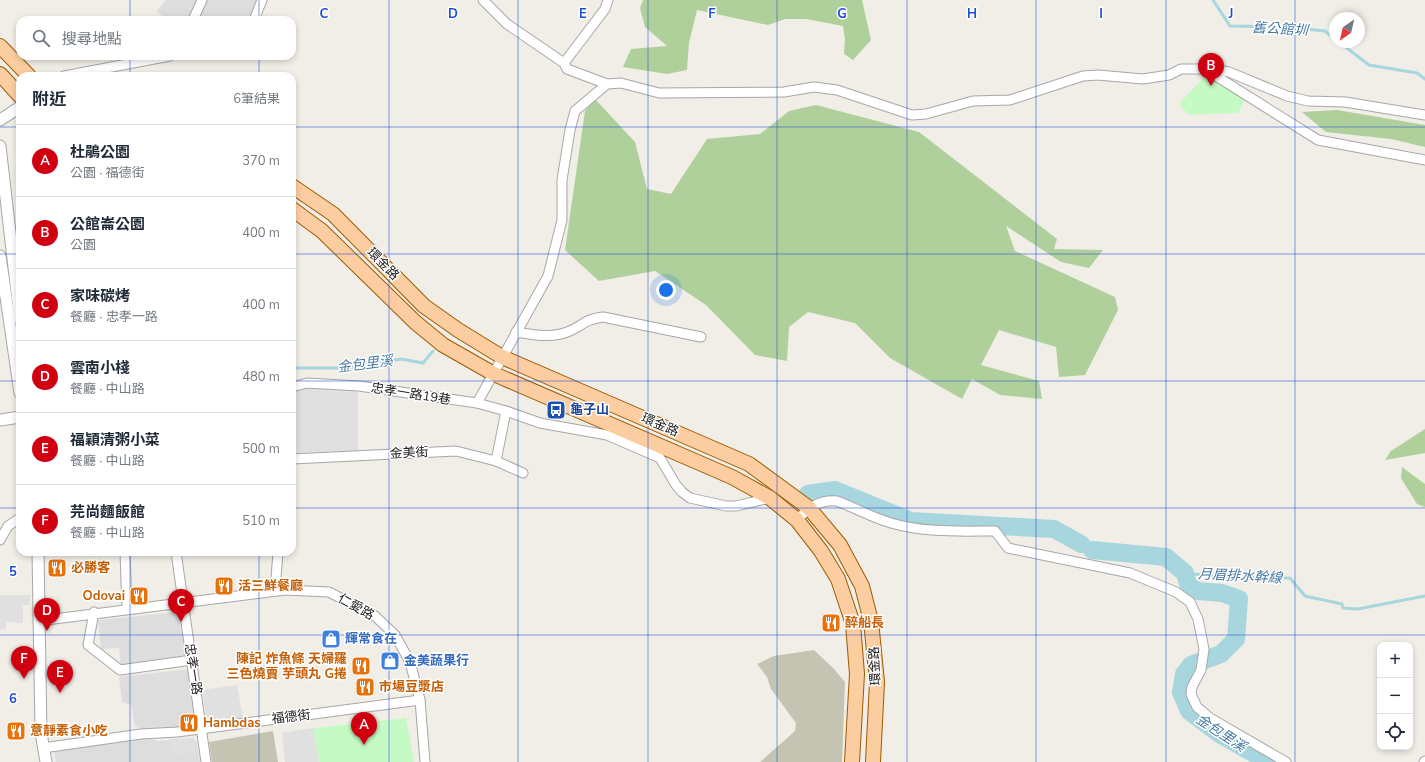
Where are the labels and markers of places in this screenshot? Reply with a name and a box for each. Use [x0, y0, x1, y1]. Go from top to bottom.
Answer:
pin: B [1198, 53, 1224, 86]
bus stop icon: 龜子山 [545, 399, 567, 421]
place label: 龜子山 [570, 401, 609, 419]
restaurant icon: 必勝客 [46, 557, 68, 579]
place label: 必勝客 [71, 559, 110, 577]
restaurant icon: 活三鮮餐廳 [213, 575, 235, 597]
place label: 活三鮮餐廳 [238, 577, 303, 595]
restaurant icon: Odovai [128, 585, 150, 607]
place label: Odovai [82, 587, 125, 605]
pin: C [168, 589, 194, 622]
pin: D [34, 598, 60, 631]
restaurant icon: 醉船長 [820, 612, 842, 634]
place label: 醉船長 [845, 614, 884, 632]
shop icon: 輝常食在 [320, 628, 342, 650]
place label: 輝常食在 [345, 630, 397, 648]
pin: F [11, 646, 37, 679]
place label: 陳記 炸魚條 天婦羅 三色燒賣 芋頭丸 G捲 [226, 650, 347, 683]
shop icon: 金美蔬果行 [379, 650, 401, 672]
place label: 金美蔬果行 [404, 652, 469, 670]
restaurant icon: 陳記 炸魚條 天婦羅 三色燒賣 芋頭丸 G捲 [350, 655, 372, 677]
pin: E [47, 660, 73, 693]
restaurant icon: 市場豆漿店 [354, 676, 376, 698]
place label: 市場豆漿店 [379, 678, 444, 696]
restaurant icon: Hambdas [178, 712, 200, 734]
pin: A [351, 712, 377, 745]
place label: Hambdas [203, 714, 261, 732]
restaurant icon: 意靜素食小吃 [5, 720, 27, 742]
place label: 意靜素食小吃 [30, 722, 108, 740]

